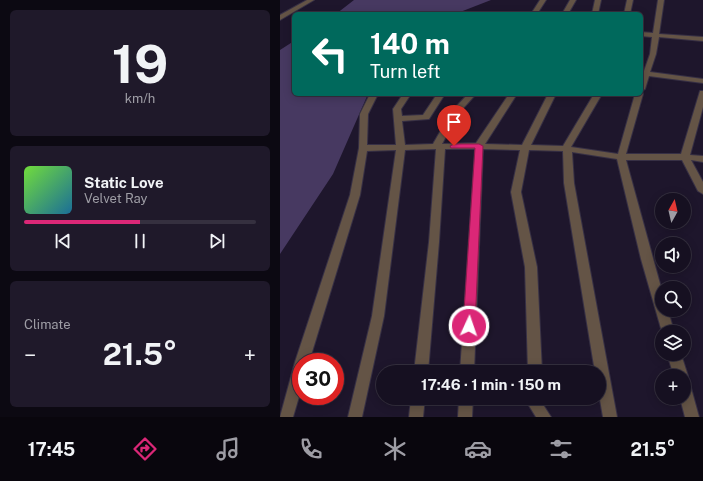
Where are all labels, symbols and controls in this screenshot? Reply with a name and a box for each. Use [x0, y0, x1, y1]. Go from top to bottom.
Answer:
text: 140 m [370, 27, 450, 60]
icon: left [304, 28, 356, 80]
text: 19 [112, 34, 168, 95]
text: Turn left [370, 61, 440, 82]
text: km/h [125, 91, 155, 106]
pin [437, 105, 471, 146]
icon: arrive [443, 111, 465, 133]
text: Static Love [84, 174, 164, 191]
text: Velvet Ray [84, 191, 148, 206]
north arrow [655, 193, 691, 229]
map controls [655, 193, 691, 405]
icon: previous [52, 230, 74, 252]
icon: pause [129, 230, 151, 252]
icon: next [206, 230, 228, 252]
button: sound [655, 237, 691, 273]
button: search [655, 281, 691, 317]
position arrow [448, 305, 490, 347]
text: Climate [24, 317, 71, 332]
button: layers [655, 325, 691, 361]
text: 21.5° [103, 336, 177, 372]
text: − [24, 342, 36, 368]
text: + [244, 342, 256, 368]
speed limit sign: 30 [292, 353, 344, 405]
button: + [655, 369, 691, 405]
text: 17:46 · 1 min · 150 m [421, 376, 561, 393]
icon: directions [131, 435, 159, 463]
icon: music [214, 435, 242, 463]
icon: phone [297, 435, 325, 463]
icon: climate [381, 435, 409, 463]
icon: car [464, 435, 492, 463]
icon: filters [547, 435, 575, 463]
text: 17:45 [28, 439, 75, 460]
text: 21.5° [631, 439, 675, 460]

